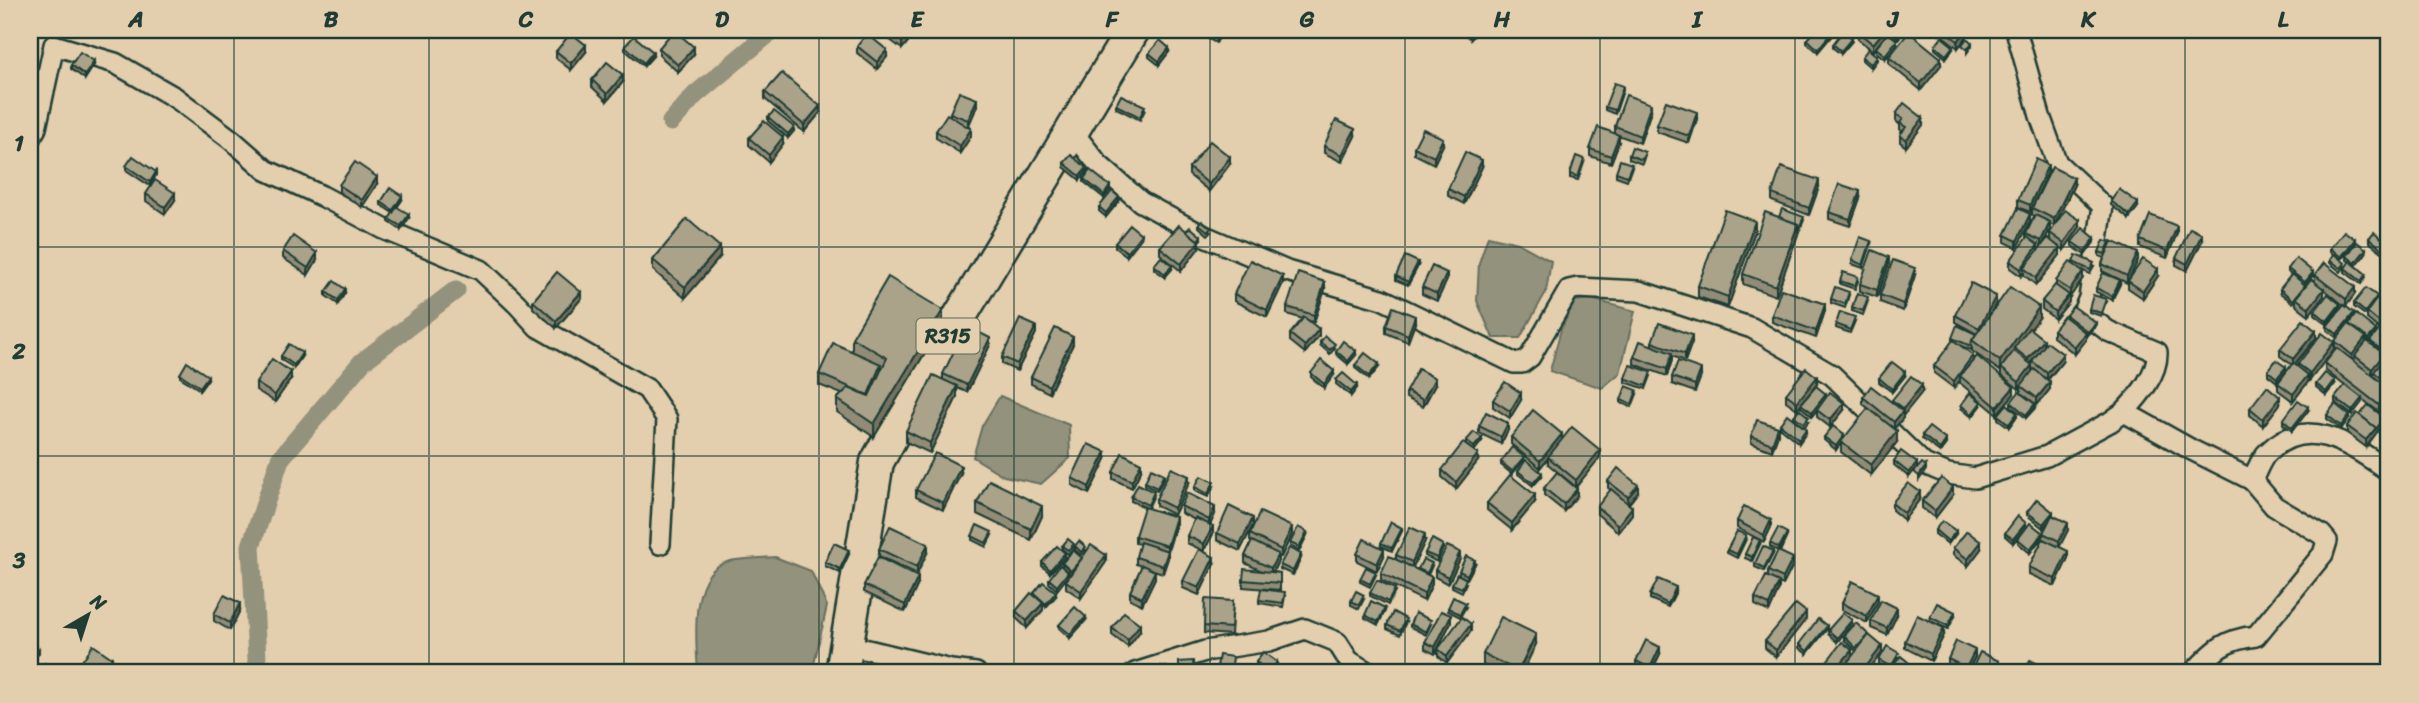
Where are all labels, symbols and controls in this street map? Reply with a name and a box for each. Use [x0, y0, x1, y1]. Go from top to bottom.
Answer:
text: A [127, 0, 144, 40]
text: B [324, 0, 339, 40]
text: C [518, 0, 534, 40]
text: D [715, 0, 730, 40]
text: E [911, 0, 926, 40]
text: F [1105, 0, 1120, 40]
text: G [1299, 0, 1315, 40]
text: H [1493, 0, 1511, 40]
text: I [1691, 0, 1703, 40]
text: J [1886, 0, 1900, 40]
text: K [2080, 0, 2097, 40]
text: L [2278, 0, 2289, 40]
text: 1 [14, 123, 24, 164]
road number: R315 [916, 318, 979, 354]
text: 2 [11, 331, 26, 372]
text: 3 [12, 540, 26, 581]
north arrow [52, 580, 122, 650]
text: N [82, 585, 115, 620]

